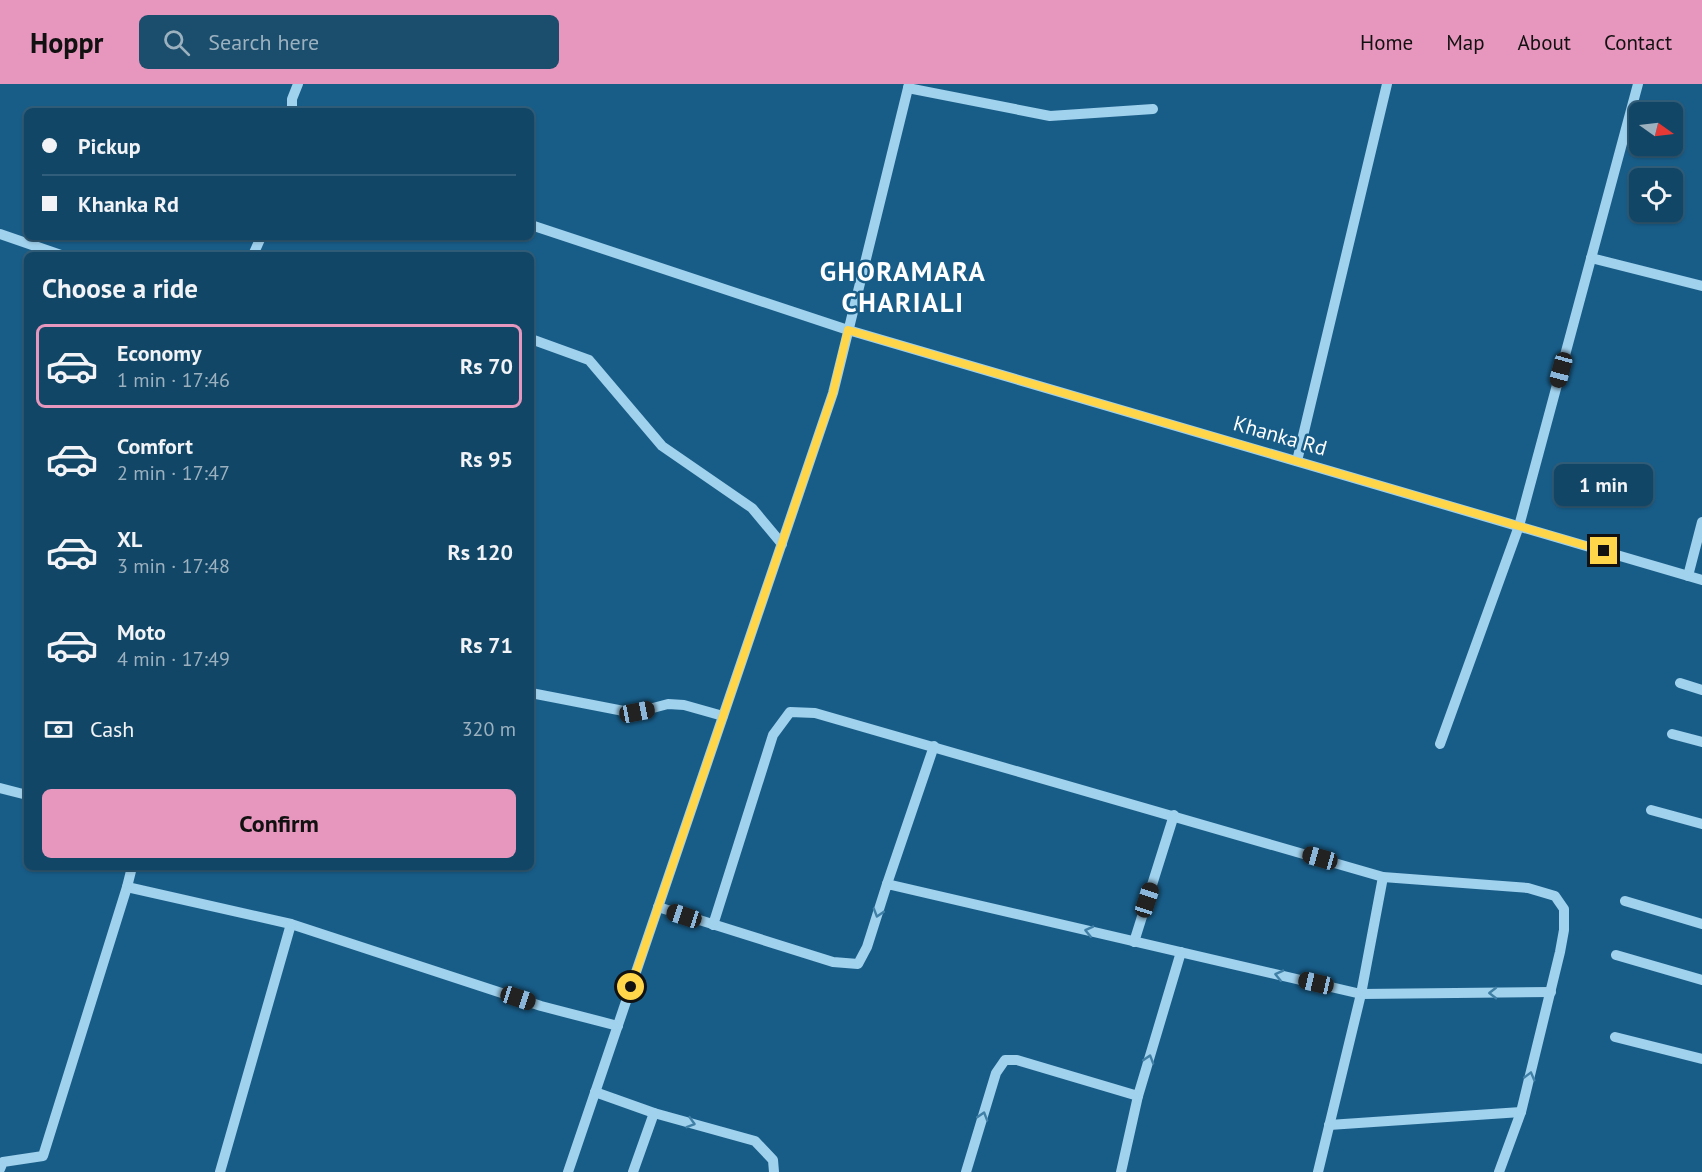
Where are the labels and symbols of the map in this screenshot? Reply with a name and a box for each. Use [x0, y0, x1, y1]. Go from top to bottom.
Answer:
north arrow [1629, 102, 1683, 156]
district label: GHORAMARA CHARIALI [820, 254, 986, 319]
car [1548, 350, 1574, 390]
street label: Khanka Rd [1230, 409, 1330, 462]
callout: 1 min [1554, 464, 1654, 506]
route end [1590, 537, 1617, 564]
car [618, 700, 656, 724]
car [1300, 844, 1340, 872]
car [1133, 880, 1161, 920]
car [664, 902, 704, 930]
one-way arrow [873, 907, 885, 918]
one-way arrow [1084, 926, 1094, 939]
one-way arrow [1274, 969, 1284, 982]
car [1296, 970, 1336, 996]
route start [617, 973, 644, 1000]
car [498, 984, 538, 1012]
one-way arrow [1488, 986, 1497, 999]
one-way arrow [1142, 1054, 1154, 1065]
one-way arrow [1523, 1072, 1535, 1082]
one-way arrow [976, 1111, 988, 1122]
one-way arrow [685, 1116, 696, 1128]

